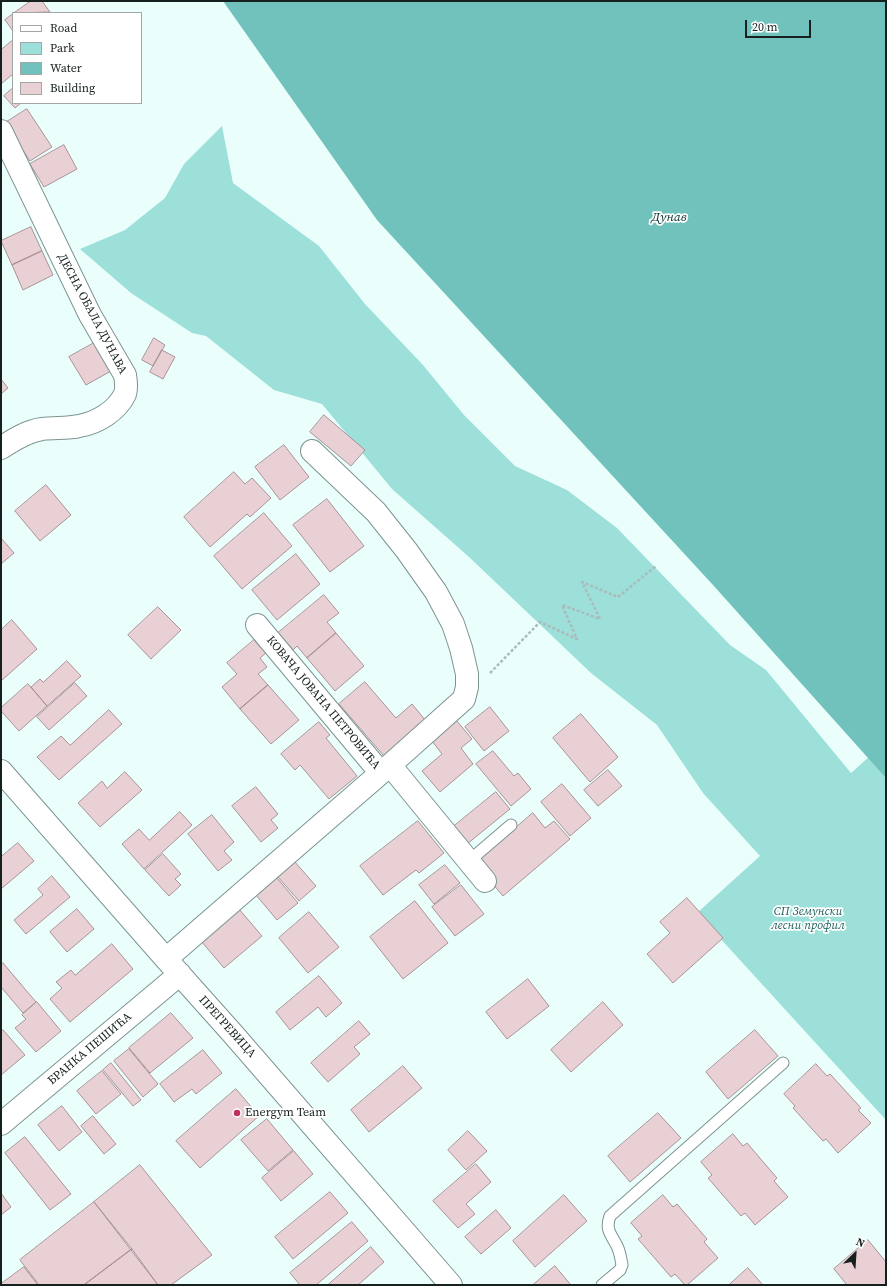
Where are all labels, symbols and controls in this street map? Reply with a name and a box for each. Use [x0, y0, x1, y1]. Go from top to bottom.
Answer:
legend [12, 12, 142, 104]
scale bar [747, 12, 813, 38]
text: 20 m [752, 19, 778, 35]
text: Road [50, 20, 77, 36]
text: Park [50, 40, 75, 56]
text: Water [50, 60, 82, 76]
text: Building [50, 80, 95, 96]
water label: Дунав [651, 210, 687, 226]
street label: ДЕСНА ОБАЛА ДУНАВА [54, 251, 130, 377]
street label: КОВАЧА ЈОВАНА ПЕТРОВИЋА [263, 633, 383, 773]
park label: СП Земунски лесни профил [771, 905, 845, 933]
street label: ПРЕГРЕВИЦА [195, 993, 259, 1061]
street label: БРАНКА ПЕШИЋА [45, 1010, 135, 1088]
place label: Energym Team [245, 1106, 326, 1120]
marker: Energym Team [232, 1108, 242, 1118]
north arrow [835, 1234, 875, 1274]
text: N [853, 1234, 867, 1251]

